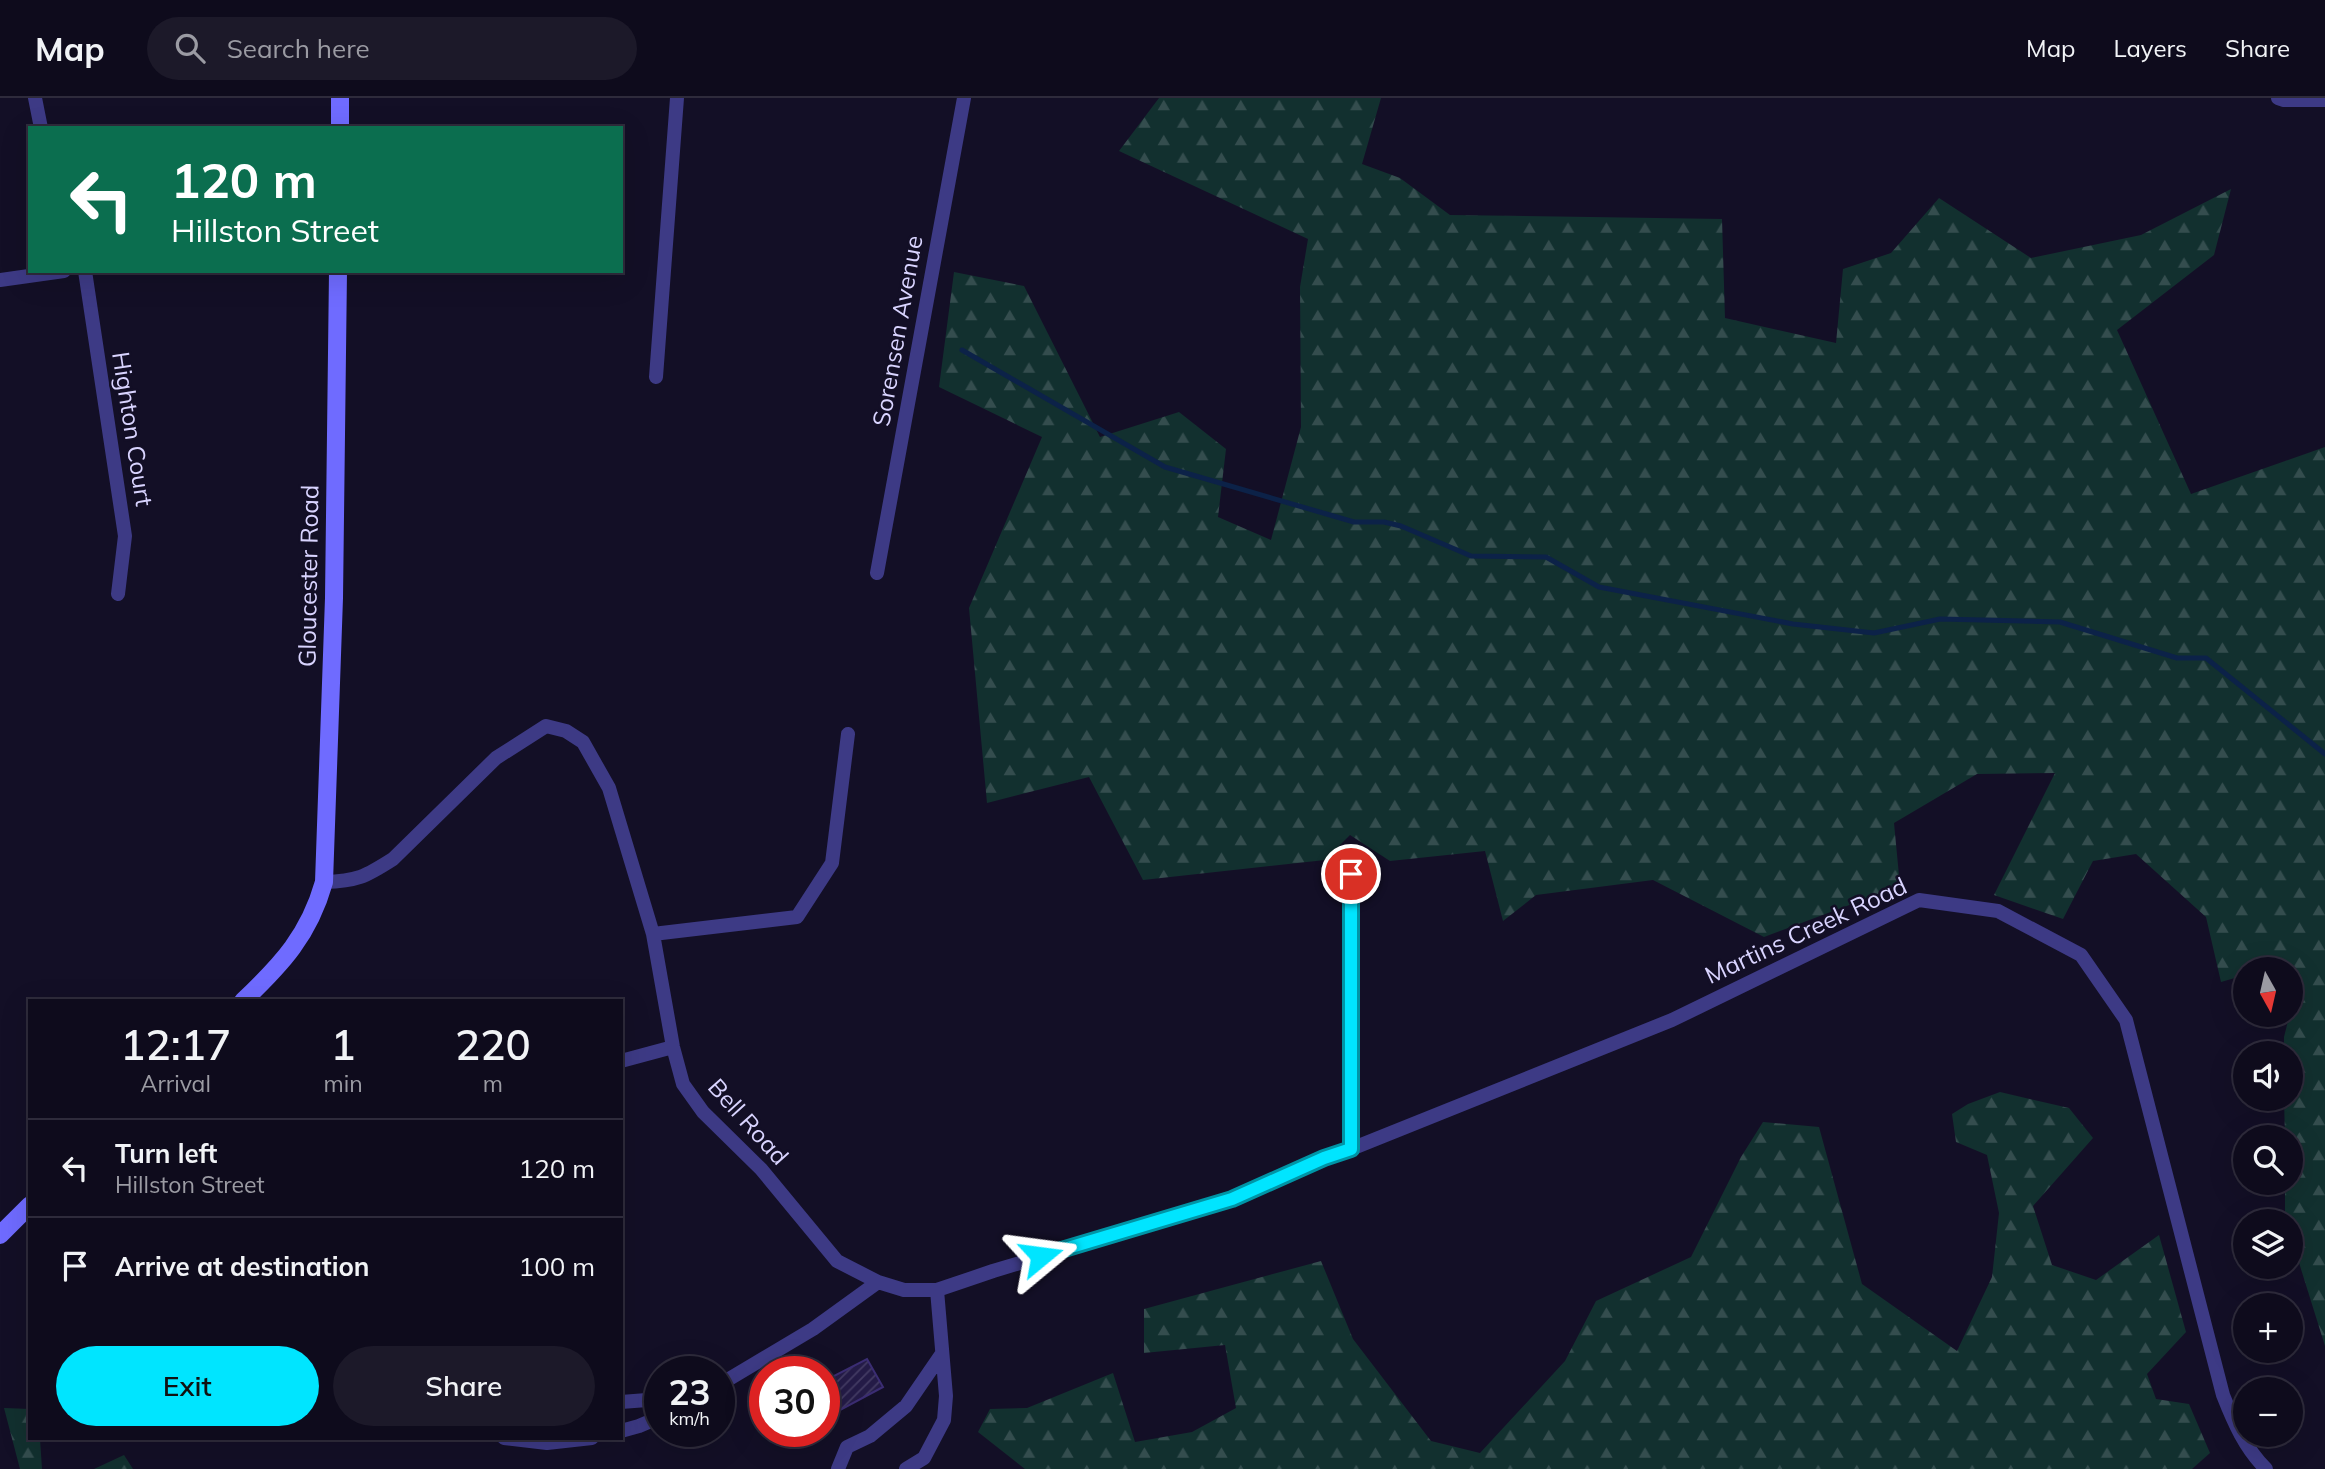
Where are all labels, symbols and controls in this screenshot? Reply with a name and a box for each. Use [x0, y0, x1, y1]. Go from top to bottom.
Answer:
search box [147, 17, 637, 80]
text: Map [35, 28, 105, 69]
icon: search [171, 29, 209, 67]
text: Search here [227, 32, 370, 65]
text: Map [2026, 33, 2075, 63]
text: Layers [2113, 33, 2187, 63]
text: Share [2225, 33, 2290, 63]
text: 120 m [171, 149, 317, 210]
icon: left [56, 154, 147, 245]
text: Hillston Street [171, 210, 379, 250]
street label: Sorensen Avenue [865, 233, 929, 429]
street label: Highton Court [106, 350, 160, 508]
street label: Gloucester Road [291, 485, 325, 667]
pin [1321, 844, 1381, 904]
icon: arrive [1332, 855, 1370, 893]
street label: Martins Creek Road [1700, 870, 1911, 990]
north arrow [2233, 957, 2303, 1027]
map controls [2233, 957, 2303, 1447]
text: 12:17 [120, 1018, 231, 1071]
text: 1 [330, 1018, 356, 1071]
text: 220 [455, 1018, 531, 1071]
button: sound [2233, 1041, 2303, 1111]
text: Arrival [141, 1069, 211, 1098]
text: min [323, 1069, 363, 1098]
text: m [483, 1069, 503, 1098]
street label: Bell Road [702, 1072, 795, 1171]
button: search [2233, 1125, 2303, 1195]
text: Turn left [115, 1137, 217, 1170]
icon: left [56, 1149, 94, 1187]
text: 120 m [519, 1152, 595, 1185]
text: Hillston Street [115, 1170, 265, 1199]
button: layers [2233, 1209, 2303, 1279]
position arrow [1004, 1219, 1078, 1293]
icon: arrive [56, 1247, 94, 1285]
text: Arrive at destination [115, 1250, 370, 1283]
text: 100 m [519, 1250, 595, 1283]
button: + [2233, 1293, 2303, 1363]
button: Exit [56, 1346, 319, 1426]
button: Share [333, 1346, 595, 1426]
speed limit sign: 30 [749, 1356, 840, 1447]
text: 23 [668, 1370, 711, 1414]
button: − [2233, 1377, 2303, 1447]
text: km/h [669, 1407, 710, 1430]

